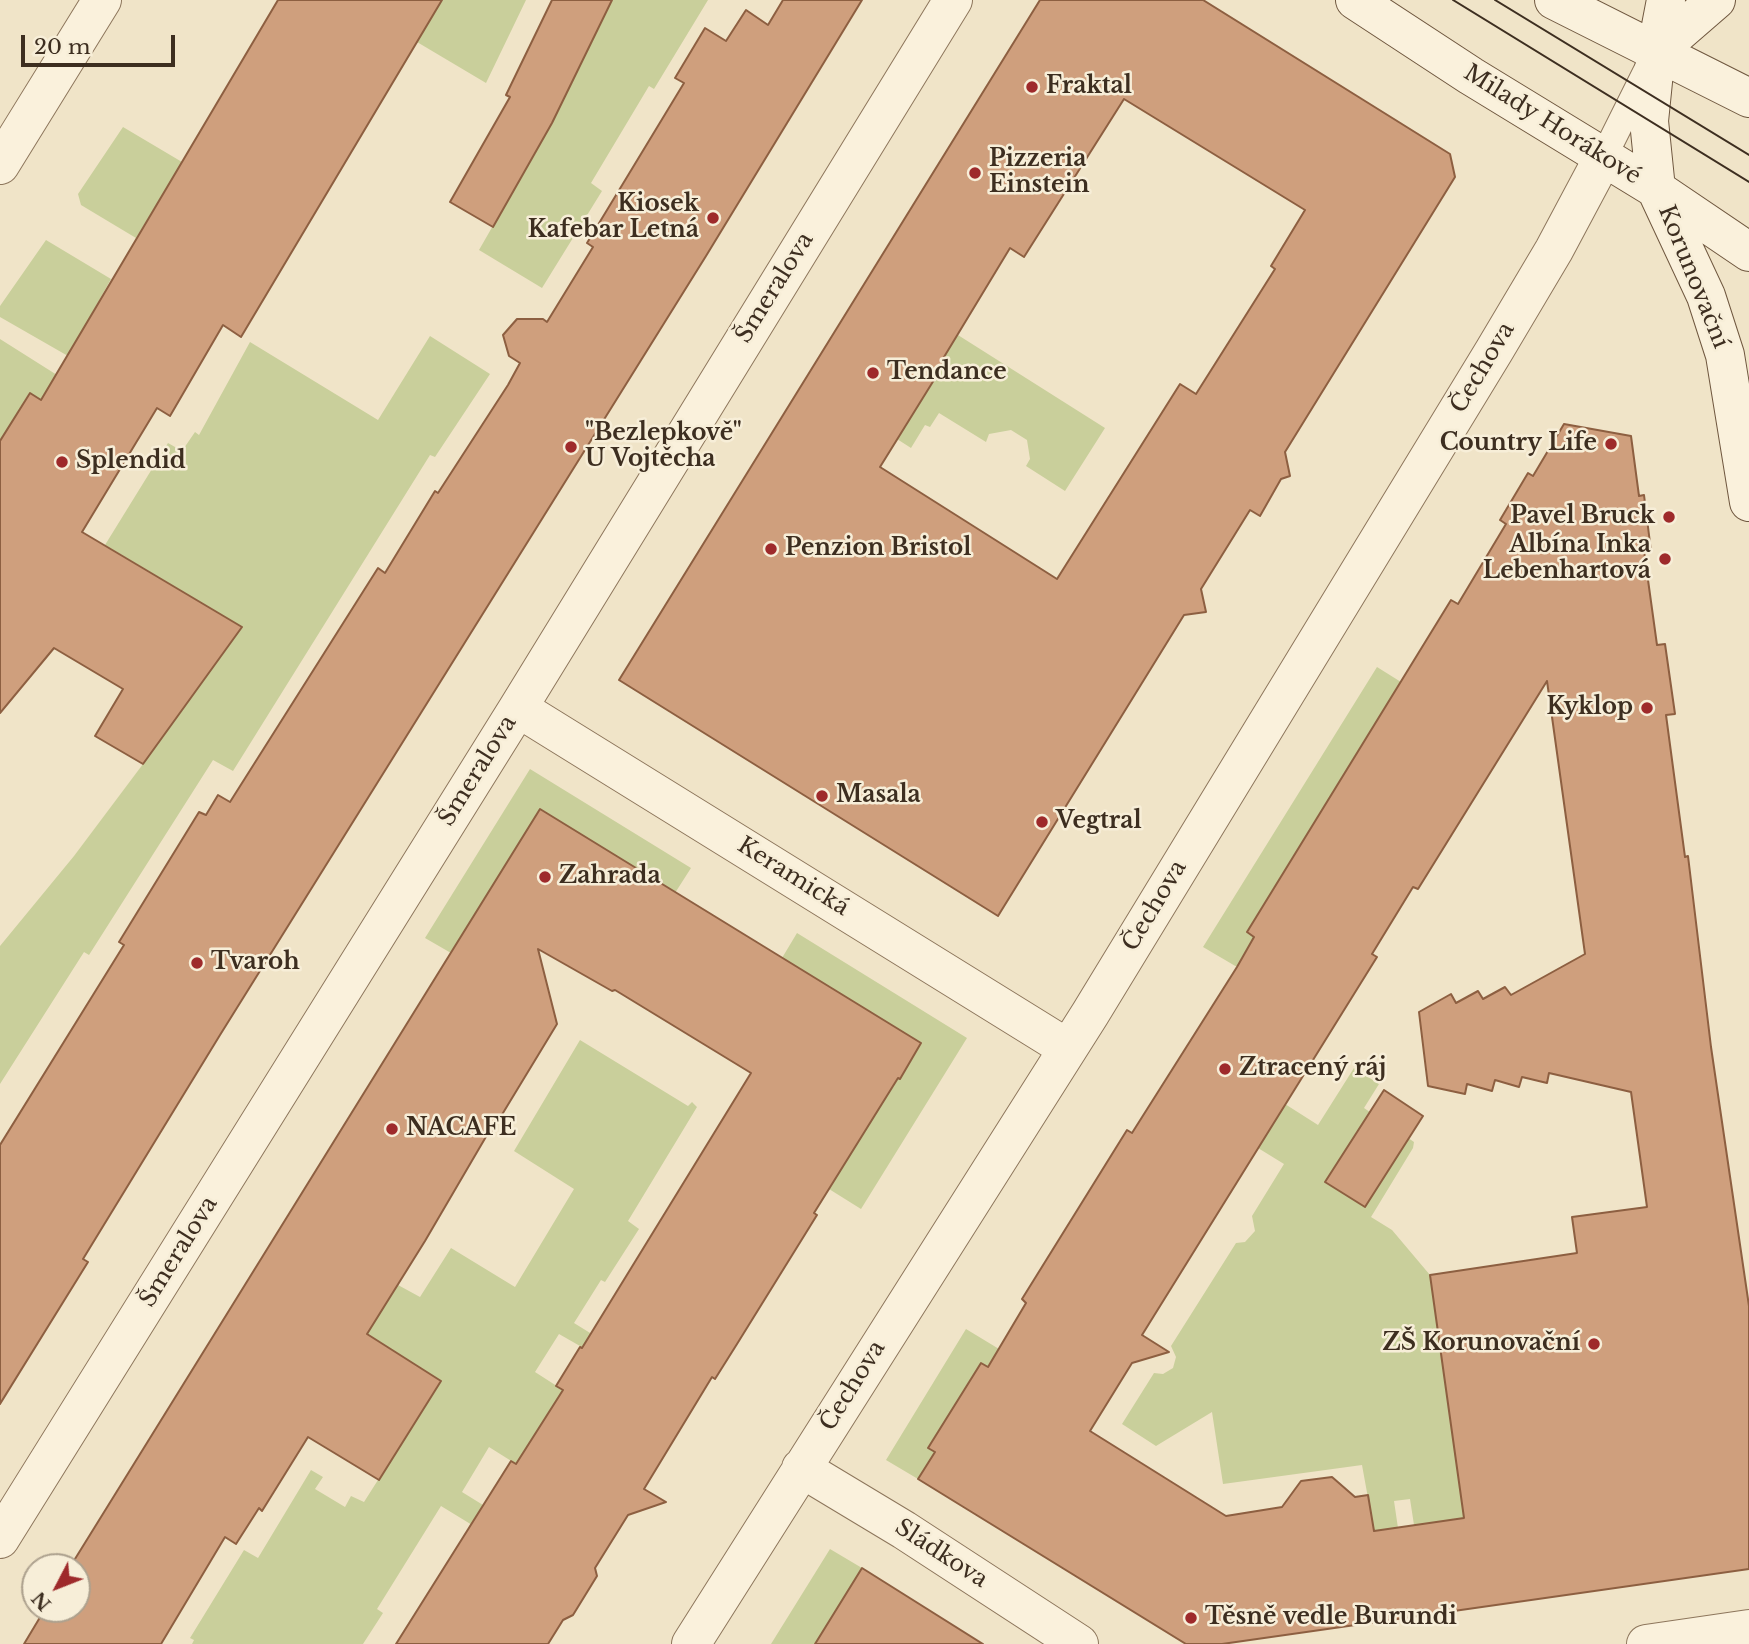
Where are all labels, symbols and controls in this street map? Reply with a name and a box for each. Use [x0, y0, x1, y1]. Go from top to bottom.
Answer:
scale bar [24, 21, 178, 65]
text: 20 m [34, 34, 91, 60]
street label: Milady Horákové [1458, 59, 1646, 191]
place label: Fraktal [1046, 73, 1132, 101]
marker: Fraktal [1024, 79, 1040, 95]
place label: Pizzeria Einstein [989, 146, 1090, 200]
marker: Pizzeria Einstein [967, 165, 983, 181]
place label: Kiosek Kafebar Letná [528, 191, 699, 245]
street label: Korunovační [1652, 202, 1734, 352]
marker: Kiosek Kafebar Letná [705, 210, 721, 226]
street label: Šmeralova [730, 228, 820, 348]
street label: Čechova [1445, 318, 1521, 418]
place label: Tendance [887, 359, 1007, 387]
marker: Tendance [865, 365, 881, 381]
place label: "Bezlepkově" U Vojtěcha [585, 420, 742, 474]
place label: Country Life [1440, 430, 1597, 458]
marker: Country Life [1603, 436, 1619, 452]
marker: "Bezlepkově" U Vojtěcha [563, 439, 579, 455]
place label: Splendid [76, 448, 186, 476]
marker: Splendid [54, 454, 70, 470]
place label: Pavel Bruck [1510, 503, 1655, 531]
marker: Pavel Bruck [1661, 509, 1677, 525]
place label: Albína Inka Lebenhartová [1483, 532, 1651, 586]
place label: Penzion Bristol [785, 535, 971, 563]
marker: Penzion Bristol [763, 541, 779, 557]
marker: Albína Inka Lebenhartová [1657, 551, 1673, 567]
place label: Kyklop [1547, 694, 1633, 722]
marker: Kyklop [1639, 700, 1655, 716]
street label: Šmeralova [433, 711, 523, 831]
place label: Masala [836, 782, 921, 810]
marker: Masala [814, 788, 830, 804]
place label: Vegtral [1056, 808, 1142, 836]
marker: Vegtral [1034, 814, 1050, 830]
street label: Keramická [732, 832, 854, 922]
street label: Čechova [1117, 856, 1193, 956]
place label: Zahrada [559, 863, 661, 891]
marker: Zahrada [537, 869, 553, 885]
place label: Tvaroh [211, 949, 300, 977]
marker: Tvaroh [189, 955, 205, 971]
place label: Ztracený ráj [1239, 1055, 1386, 1083]
marker: Ztracený ráj [1217, 1061, 1233, 1077]
place label: NACAFE [406, 1115, 516, 1143]
marker: NACAFE [384, 1121, 400, 1137]
street label: Šmeralova [134, 1192, 224, 1312]
place label: ZŠ Korunovační [1383, 1330, 1580, 1358]
street label: Čechova [815, 1336, 891, 1436]
marker: ZŠ Korunovační [1586, 1336, 1602, 1352]
street label: Sládkova [889, 1514, 993, 1594]
north arrow [21, 1553, 91, 1623]
text: N [27, 1587, 56, 1615]
place label: Těsně vedle Burundi [1205, 1604, 1457, 1632]
marker: Těsně vedle Burundi [1183, 1610, 1199, 1626]

